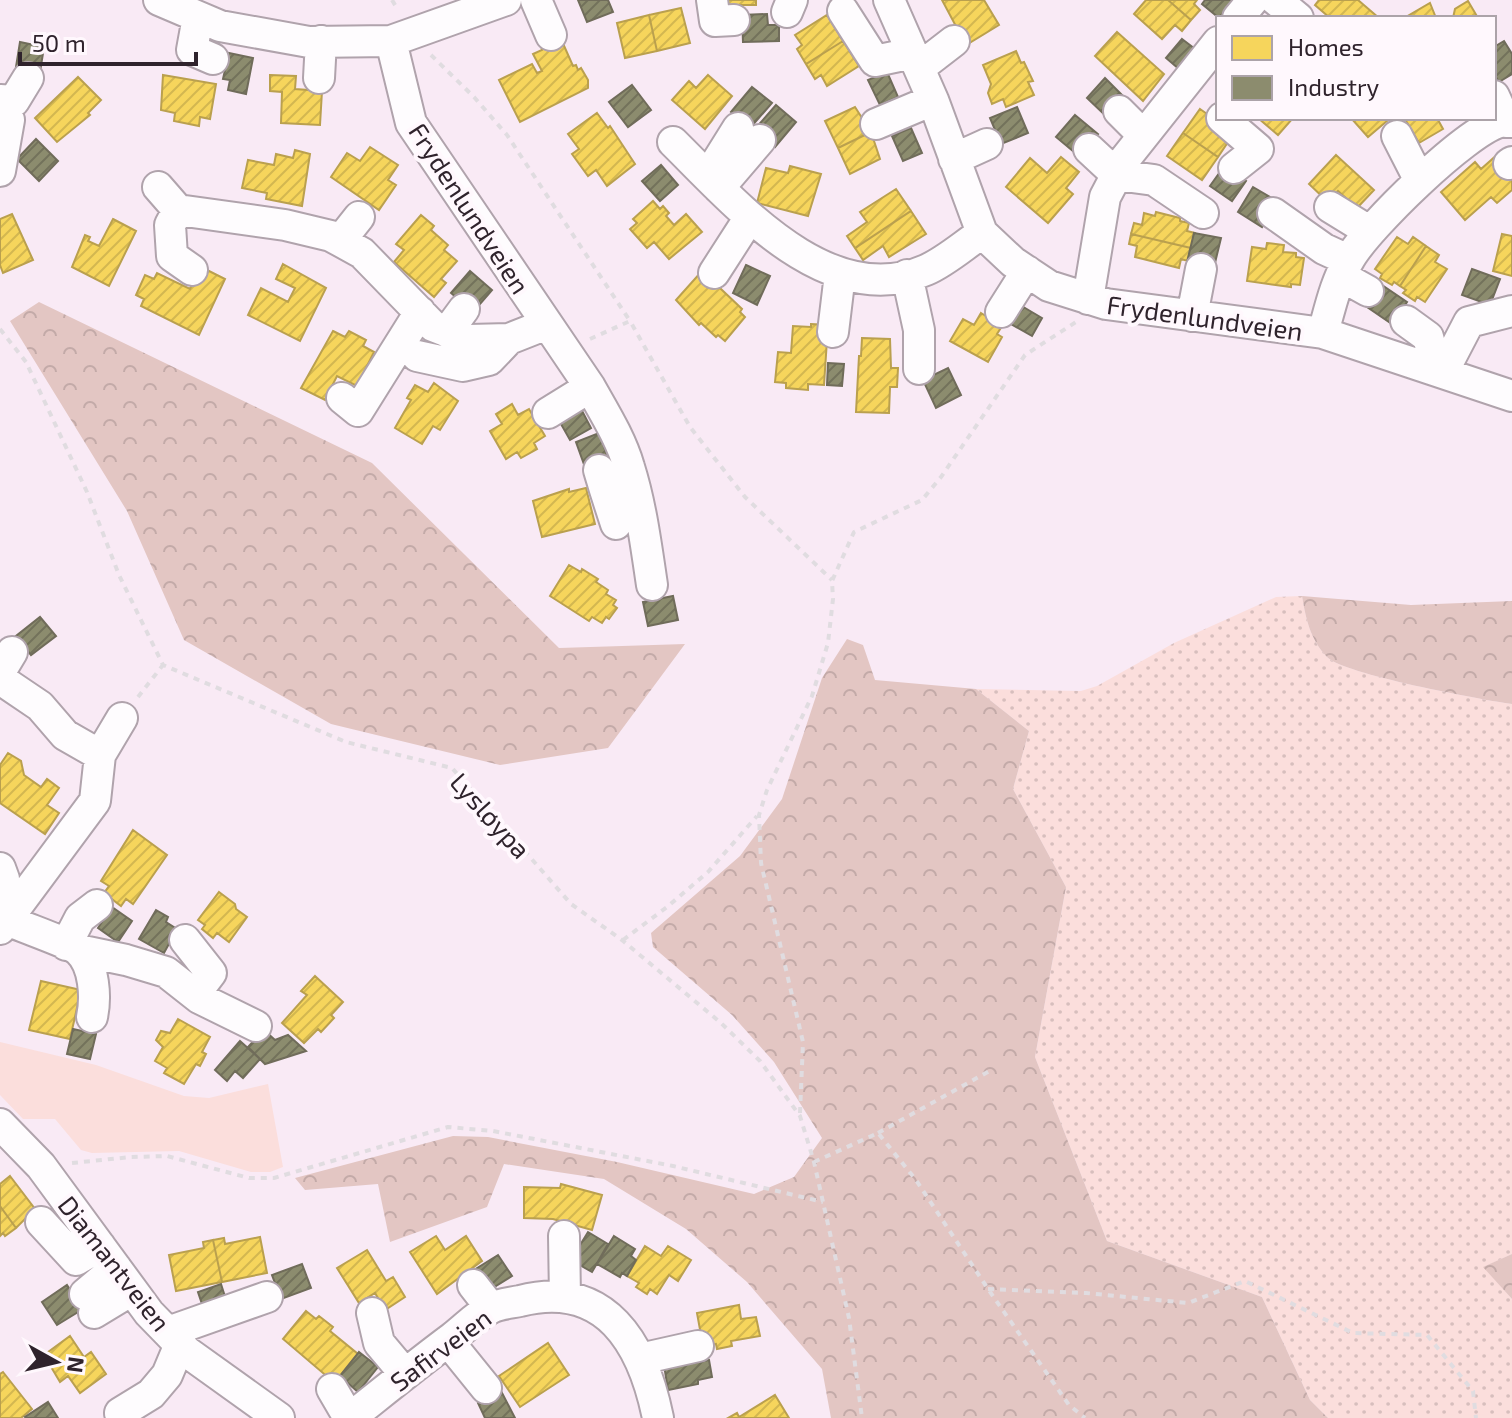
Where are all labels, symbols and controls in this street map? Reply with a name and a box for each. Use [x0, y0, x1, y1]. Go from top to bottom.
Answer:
scale bar [20, 16, 196, 66]
legend [1216, 16, 1496, 120]
text: 50 m [32, 28, 86, 57]
text: Homes [1288, 32, 1364, 61]
text: Industry [1288, 72, 1380, 101]
street label: Frydenlundveien [403, 117, 537, 299]
street label: Frydenlundveien [1105, 288, 1305, 346]
street label: Lysløypa [445, 766, 537, 864]
street label: Diamantveien [53, 1189, 177, 1337]
street label: Safirveien [383, 1301, 497, 1397]
north arrow [16, 1322, 96, 1402]
text: N [63, 1355, 91, 1375]

